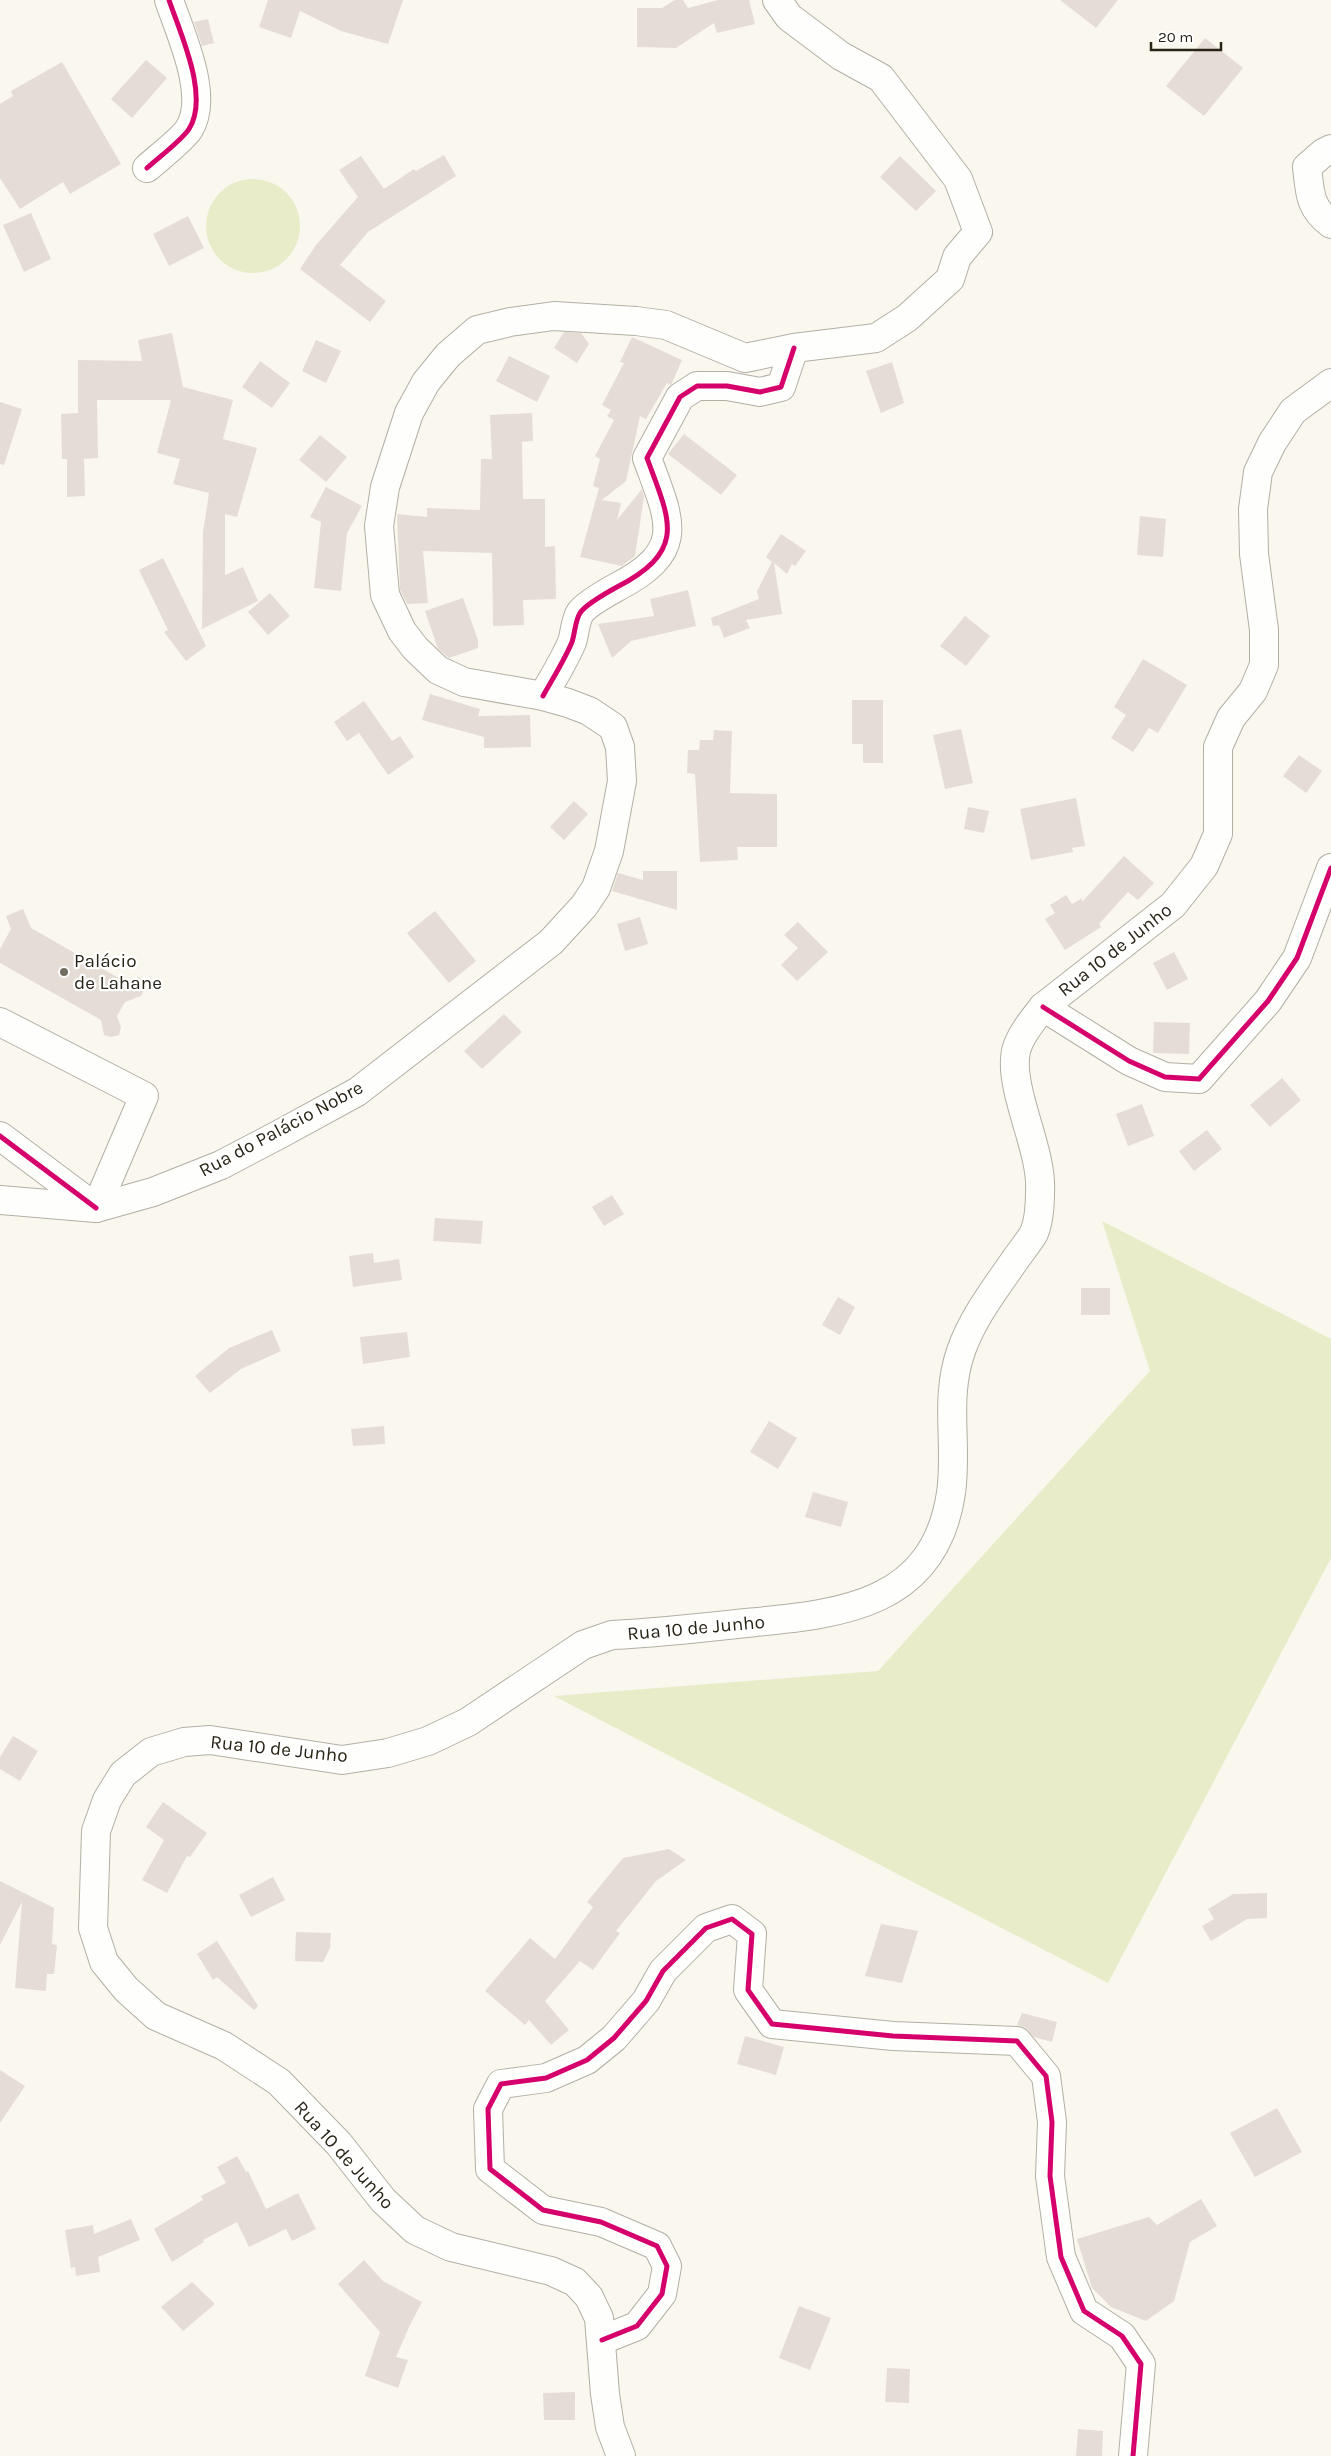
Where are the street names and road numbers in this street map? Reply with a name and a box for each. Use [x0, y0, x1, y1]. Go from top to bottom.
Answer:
street label: Rua 10 de Junho [1054, 899, 1176, 1001]
street label: Rua do Palácio Nobre [195, 1076, 367, 1182]
street label: Rua 10 de Junho [626, 1611, 766, 1645]
street label: Rua 10 de Junho [209, 1731, 349, 1767]
street label: Rua 10 de Junho [290, 2096, 398, 2214]

